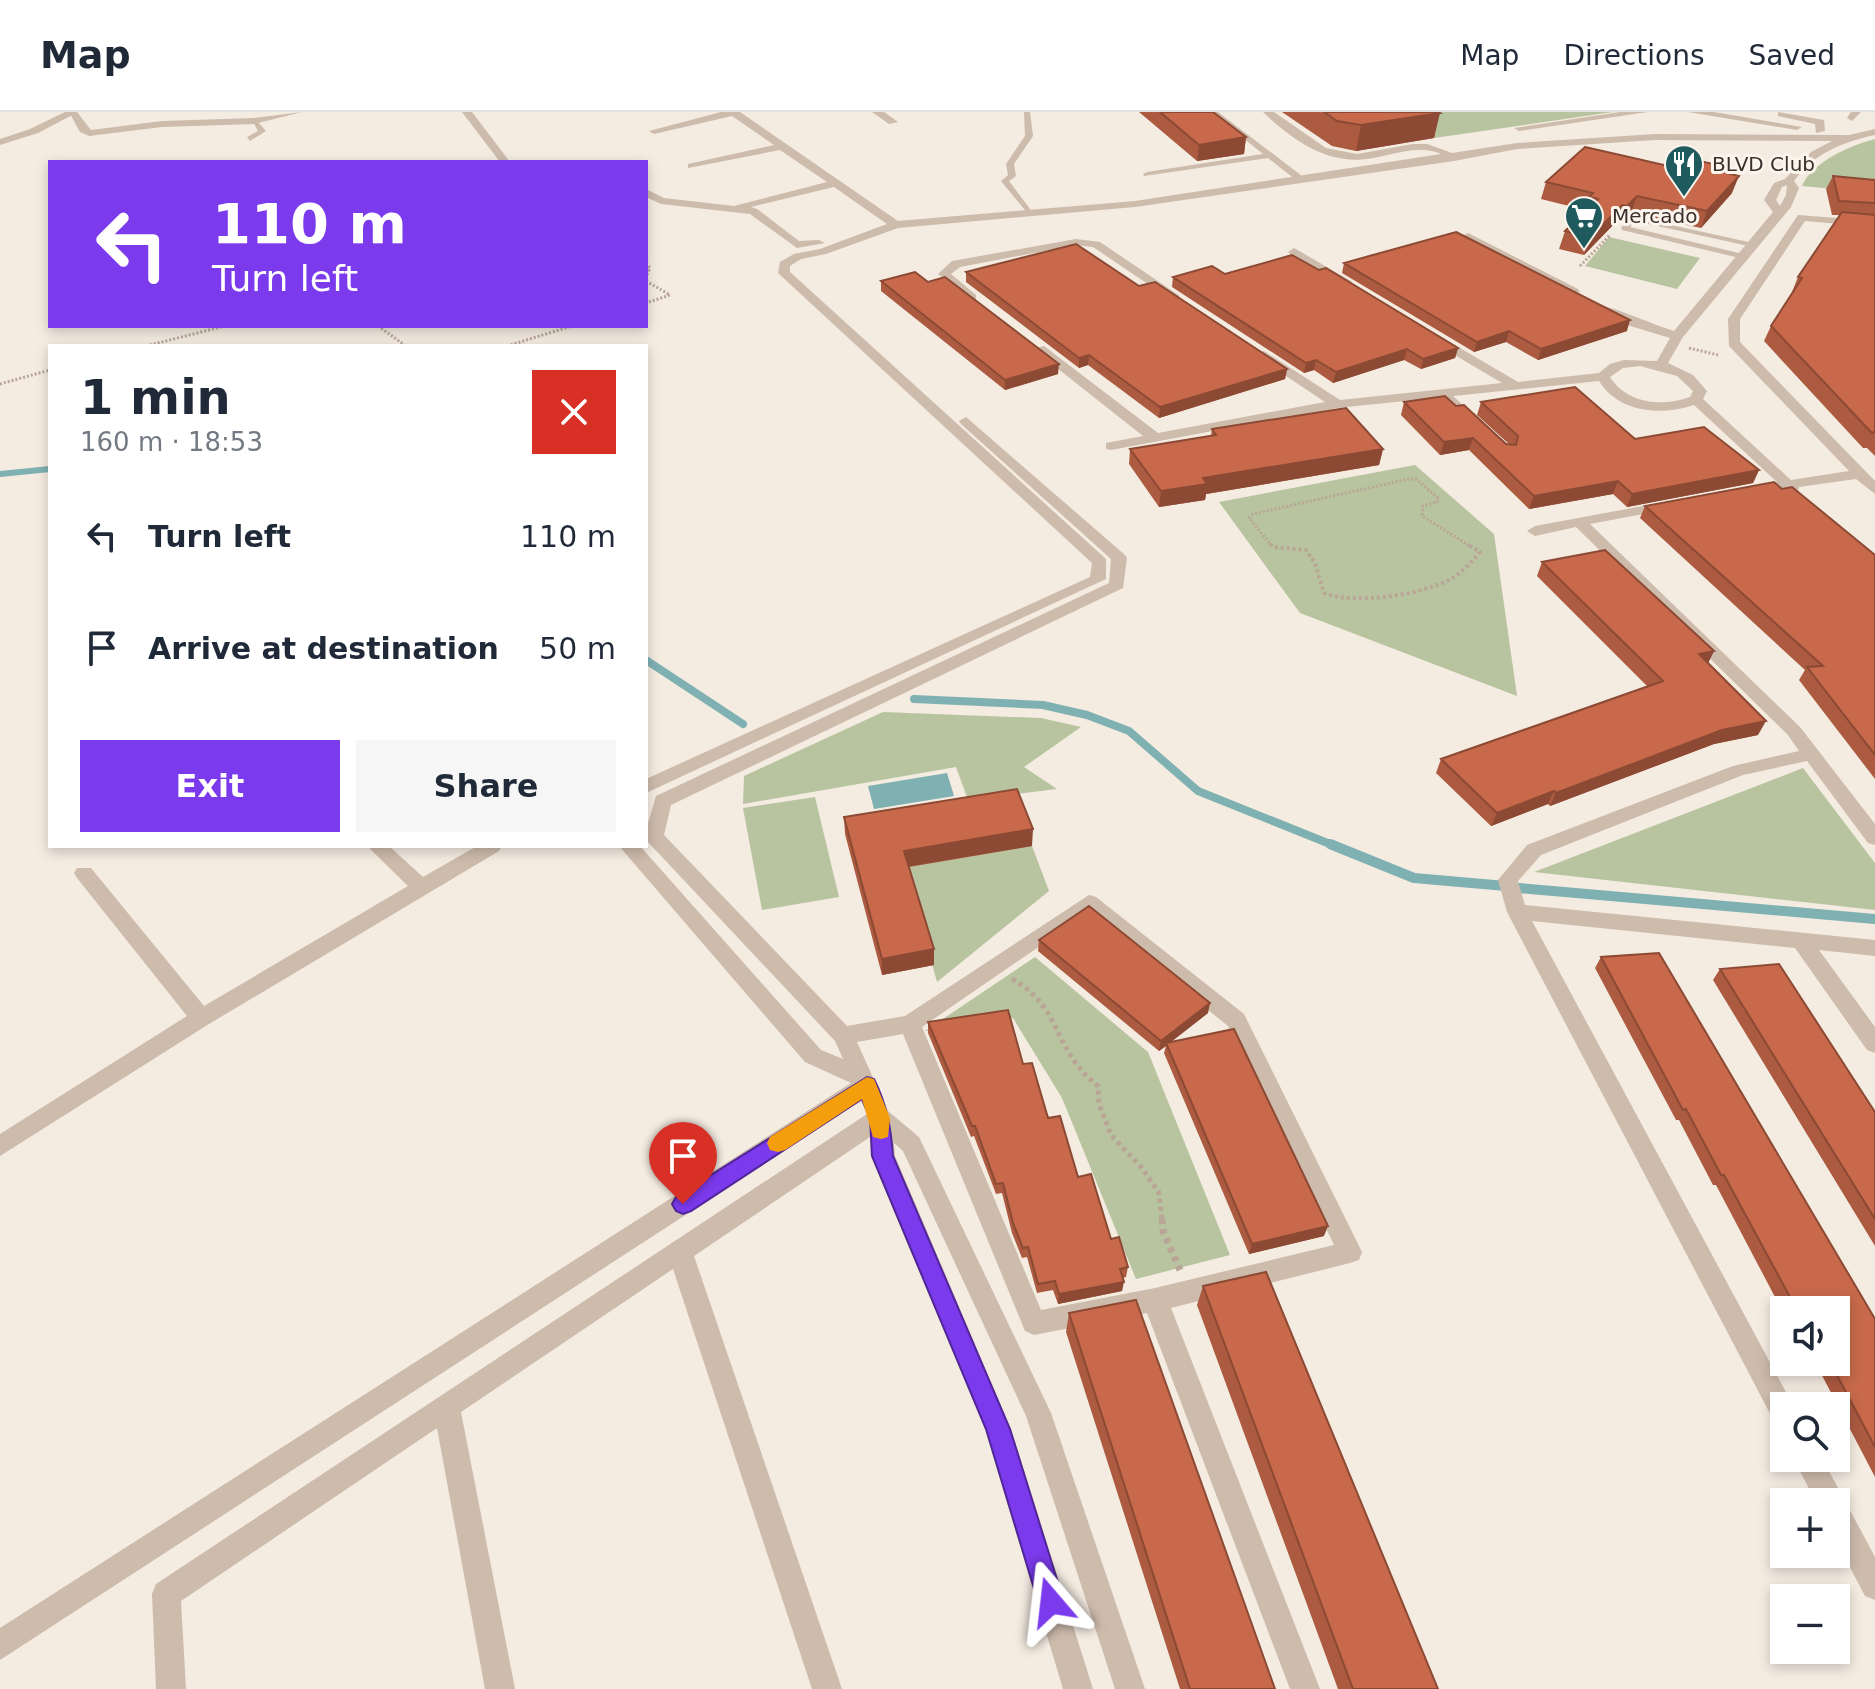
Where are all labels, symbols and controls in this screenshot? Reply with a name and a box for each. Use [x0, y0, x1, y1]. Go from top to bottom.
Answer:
text: Map [40, 33, 131, 77]
text: Map [1460, 39, 1519, 72]
text: Directions [1563, 39, 1704, 72]
text: Saved [1748, 39, 1835, 72]
restaurant icon: BLVD Club [1663, 143, 1705, 198]
place label: BLVD Club [1712, 152, 1815, 176]
text: 110 m [212, 191, 407, 256]
icon: left [80, 192, 184, 296]
supermarket icon: Mercado [1563, 195, 1605, 250]
place label: Mercado [1612, 204, 1698, 228]
text: Turn left [212, 258, 358, 299]
text: 1 min [80, 369, 231, 425]
button: close [532, 370, 616, 454]
text: 160 m · 18:53 [80, 427, 263, 457]
icon: left [80, 514, 124, 558]
text: Turn left [148, 519, 291, 554]
text: 110 m [520, 519, 616, 554]
icon: arrive [80, 626, 124, 670]
text: Arrive at destination [148, 631, 499, 666]
text: 50 m [539, 631, 616, 666]
button: Exit [80, 740, 340, 832]
button: Share [356, 740, 616, 832]
pin [649, 1122, 717, 1204]
icon: arrive [661, 1134, 705, 1178]
map controls [1770, 1296, 1850, 1664]
button: sound [1770, 1296, 1850, 1376]
button: search [1770, 1392, 1850, 1472]
button: + [1770, 1488, 1850, 1568]
position arrow [1009, 1560, 1093, 1644]
button: − [1770, 1584, 1850, 1664]

